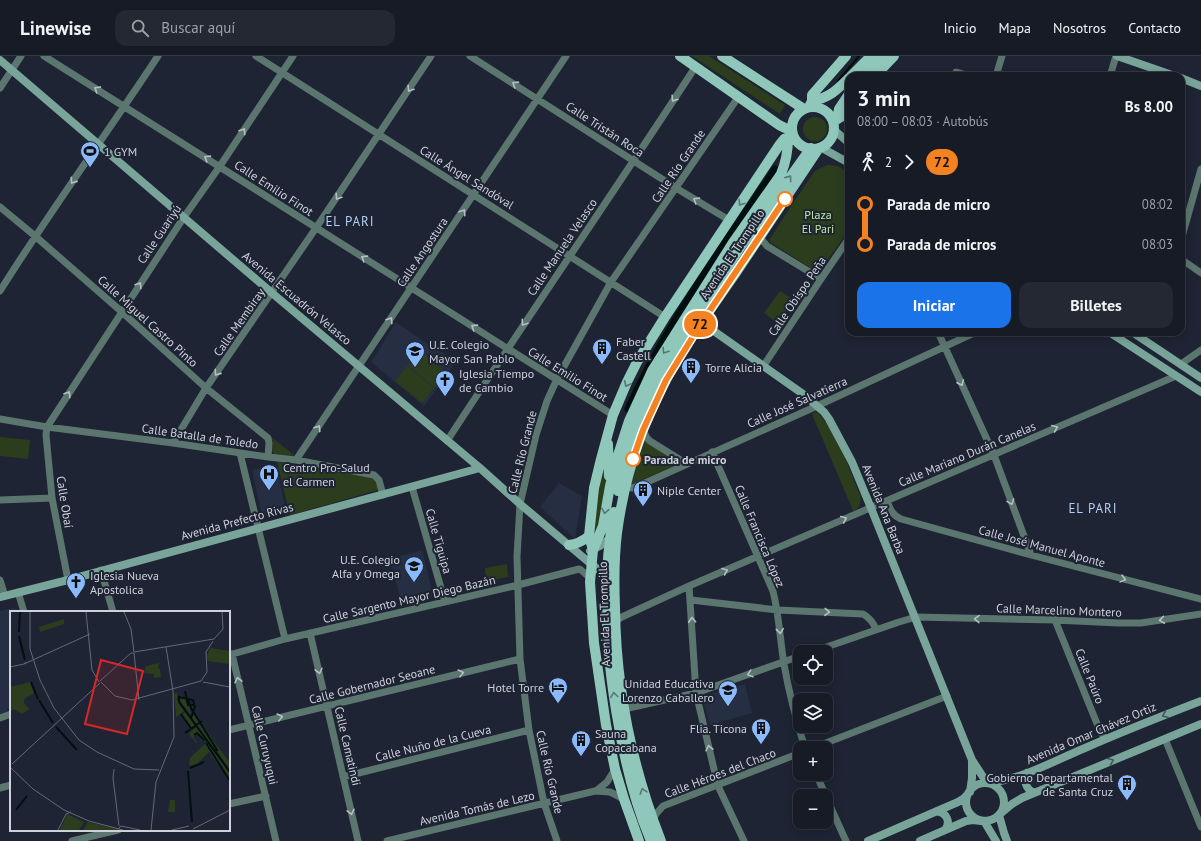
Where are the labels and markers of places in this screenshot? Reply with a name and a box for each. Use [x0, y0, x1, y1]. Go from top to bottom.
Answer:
sports icon: 1 GYM [79, 140, 101, 168]
place label: 1 GYM [104, 144, 137, 159]
unlabelled marker [777, 191, 793, 207]
place label: Faber Castell [616, 334, 651, 363]
place label: U.E. Colegio Mayor San Pablo [429, 337, 514, 366]
building icon: Faber Castell [591, 337, 613, 365]
school or university icon: U.E. Colegio Mayor San Pablo [404, 340, 426, 368]
building icon: Torre Alicia [680, 356, 702, 384]
place label: Torre Alicia [705, 360, 762, 375]
place label: Iglesia Tiempo de Cambio [459, 366, 534, 395]
church icon: Iglesia Tiempo de Cambio [434, 369, 456, 397]
marker: Parada de micro [625, 451, 641, 467]
place label: Parada de micro [644, 452, 727, 467]
place label: Centro Pro-Salud el Carmen [283, 460, 370, 489]
hospital icon: Centro Pro-Salud el Carmen [258, 463, 280, 491]
building icon: Niple Center [632, 479, 654, 507]
place label: Niple Center [657, 483, 721, 498]
place label: U.E. Colegio Alfa y Omega [332, 552, 400, 581]
school or university icon: U.E. Colegio Alfa y Omega [403, 555, 425, 583]
place label: Iglesia Nueva Apostolica [90, 568, 159, 597]
church icon: Iglesia Nueva Apostolica [65, 571, 87, 599]
hotel icon: Hotel Torre [547, 676, 569, 704]
place label: Unidad Educativa Lorenzo Caballero [622, 676, 714, 705]
school or university icon: Unidad Educativa Lorenzo Caballero [717, 679, 739, 707]
place label: Hotel Torre [487, 680, 544, 695]
building icon: Flia. Ticona [750, 717, 772, 745]
place label: Flia. Ticona [690, 721, 747, 736]
place label: Sauna Copacabana [595, 726, 657, 755]
building icon: Sauna Copacabana [570, 729, 592, 757]
place label: Gobierno Departamental de Santa Cruz [986, 770, 1113, 799]
building icon: Gobierno Departamental de Santa Cruz [1116, 773, 1138, 801]

